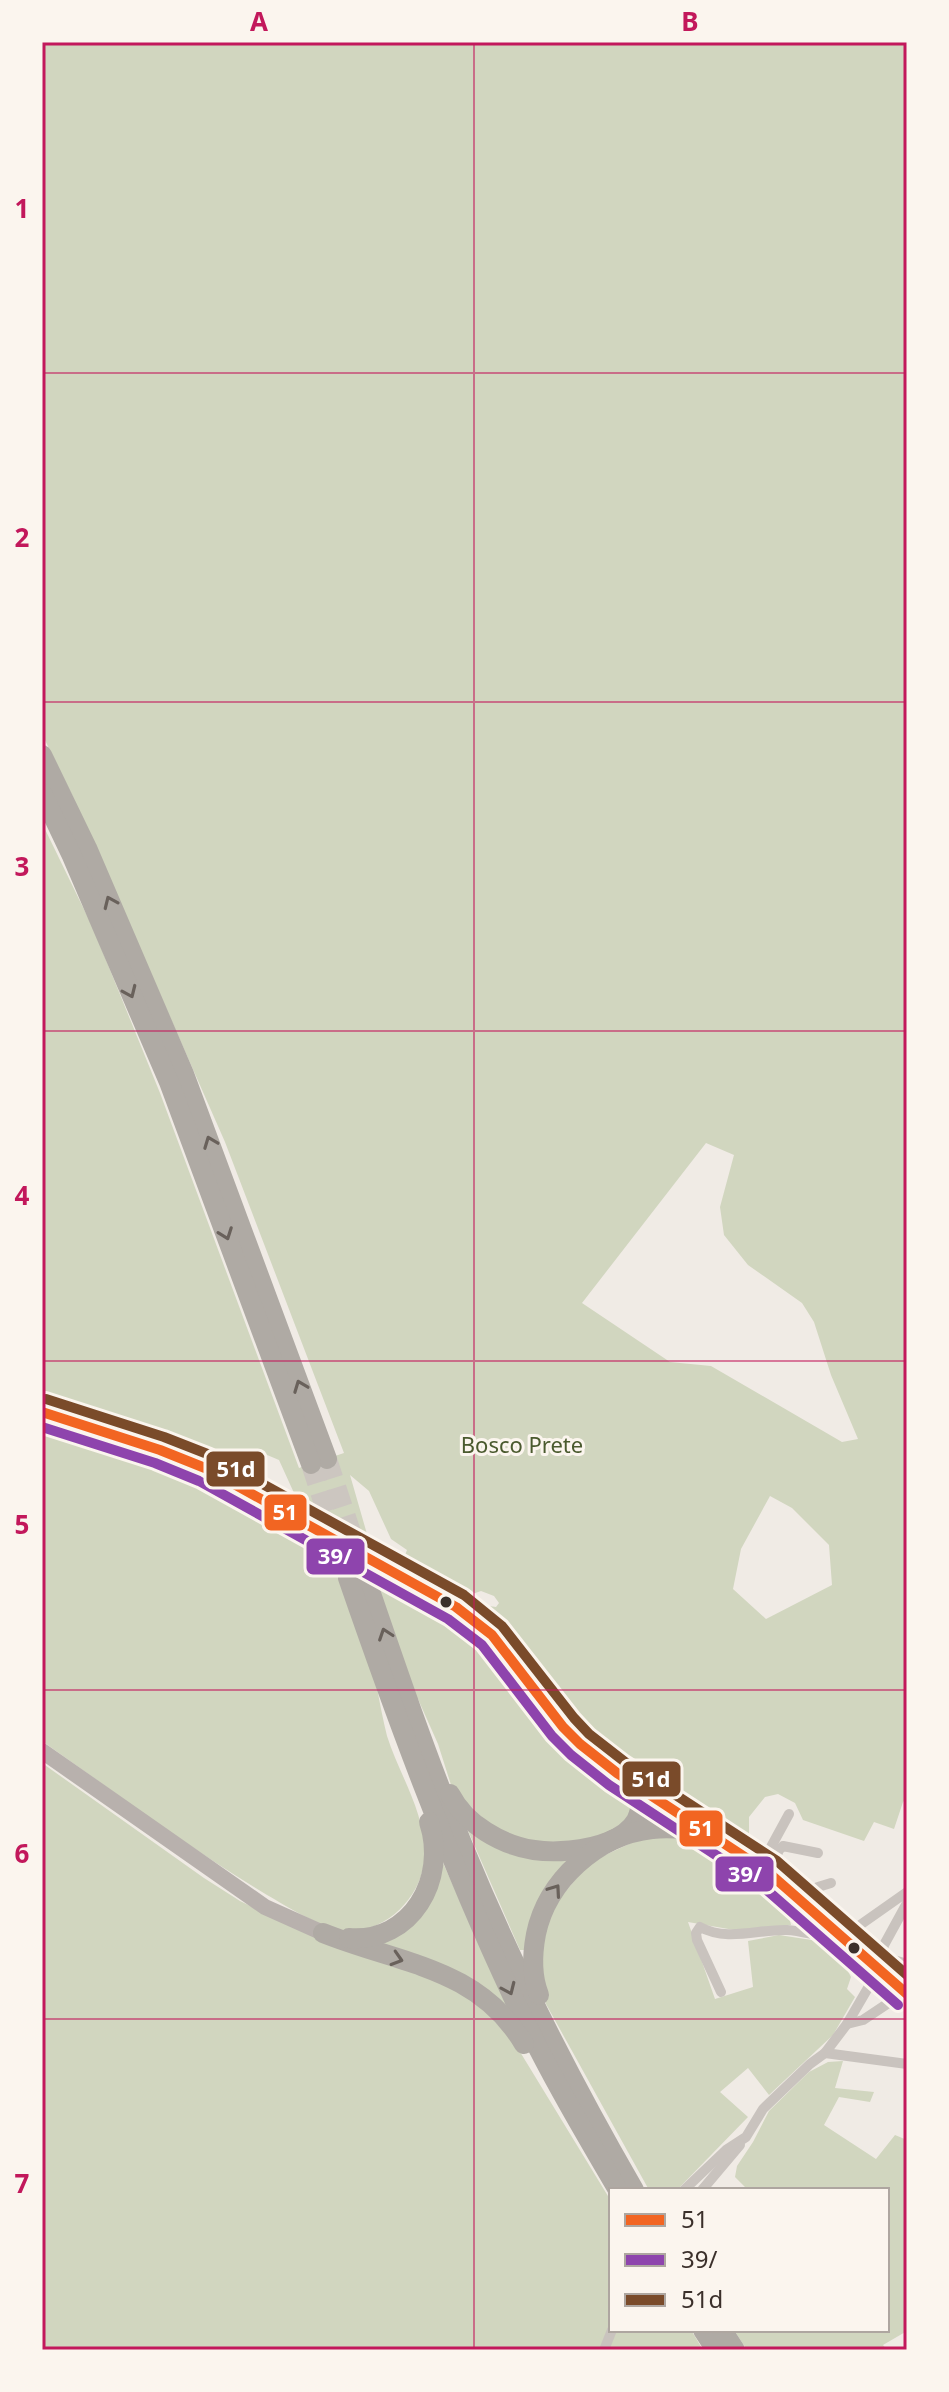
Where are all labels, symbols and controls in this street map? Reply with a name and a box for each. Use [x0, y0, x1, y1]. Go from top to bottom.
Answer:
text: A [250, 3, 268, 39]
text: B [681, 3, 699, 39]
text: 1 [15, 190, 29, 226]
text: 2 [15, 519, 30, 555]
text: 3 [15, 848, 29, 884]
one-way arrow [104, 896, 120, 910]
one-way arrow [121, 984, 137, 998]
one-way arrow [203, 1136, 220, 1150]
text: 4 [15, 1177, 30, 1213]
one-way arrow [216, 1226, 232, 1240]
one-way arrow [293, 1380, 310, 1394]
park label: Bosco Prete [461, 1429, 583, 1459]
line badge: 51d [205, 1450, 266, 1488]
text: 51d [216, 1453, 256, 1483]
line badge: 51 [263, 1493, 308, 1532]
text: 51 [272, 1496, 298, 1526]
text: 5 [15, 1506, 29, 1542]
line badge: 39/ [305, 1537, 366, 1576]
text: 39/ [318, 1540, 353, 1570]
unlabelled marker [438, 1594, 454, 1610]
one-way arrow [379, 1628, 395, 1642]
line badge: 51d [621, 1760, 682, 1798]
text: 51d [631, 1763, 671, 1793]
line badge: 51 [678, 1809, 724, 1848]
text: 51 [688, 1812, 714, 1842]
text: 6 [15, 1835, 30, 1871]
line badge: 39/ [714, 1855, 775, 1893]
text: 39/ [728, 1858, 763, 1888]
one-way arrow [545, 1885, 560, 1899]
unlabelled marker [846, 1940, 862, 1956]
one-way arrow [390, 1950, 403, 1966]
one-way arrow [499, 1981, 515, 1995]
text: 7 [15, 2165, 30, 2201]
legend [609, 2188, 889, 2332]
text: 51 [681, 2202, 708, 2235]
text: 39/ [681, 2242, 717, 2275]
text: 51d [681, 2282, 723, 2315]

